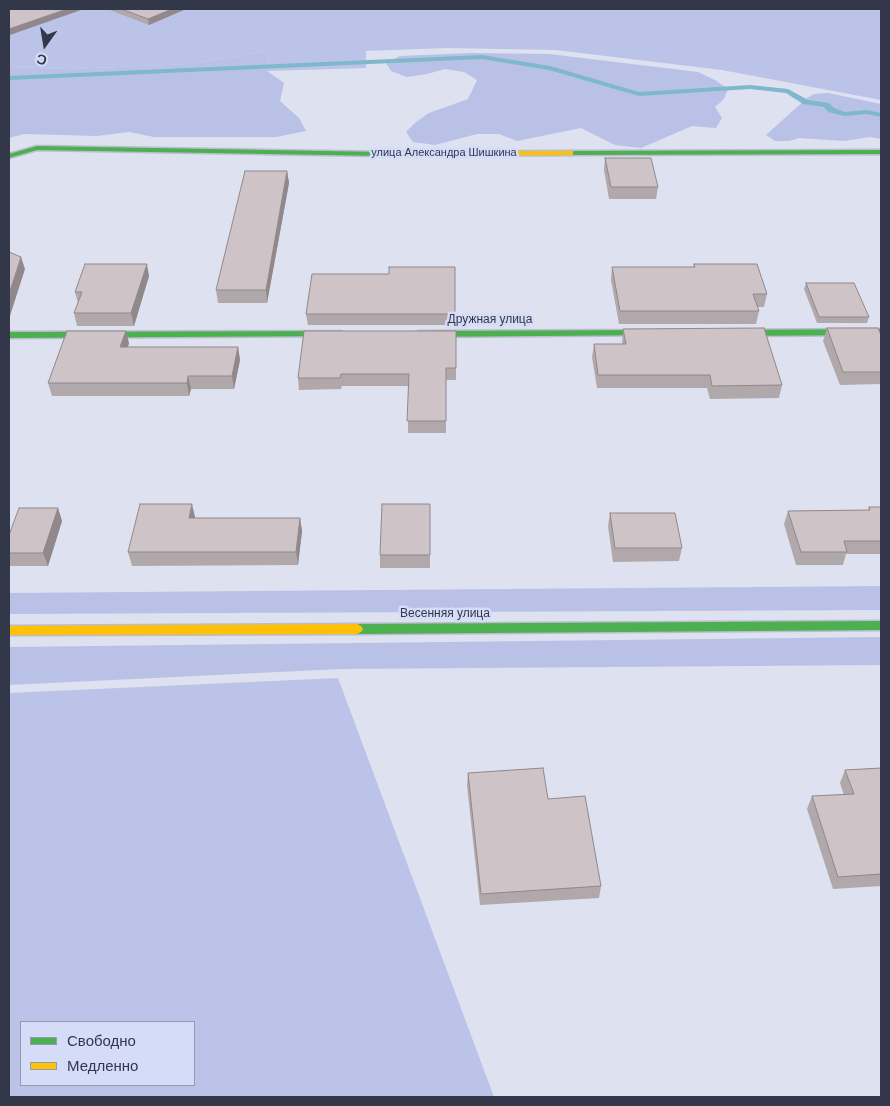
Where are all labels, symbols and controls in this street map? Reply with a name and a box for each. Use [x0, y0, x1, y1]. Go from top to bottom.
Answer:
north arrow [20, 20, 70, 70]
text: С [35, 50, 49, 70]
street label: улица Александра Шишкина [371, 146, 517, 160]
street label: Дружная улица [448, 313, 532, 327]
street label: Весенняя улица [400, 607, 490, 621]
legend [20, 1021, 195, 1086]
text: Свободно [67, 1031, 136, 1051]
text: Медленно [67, 1056, 138, 1076]

